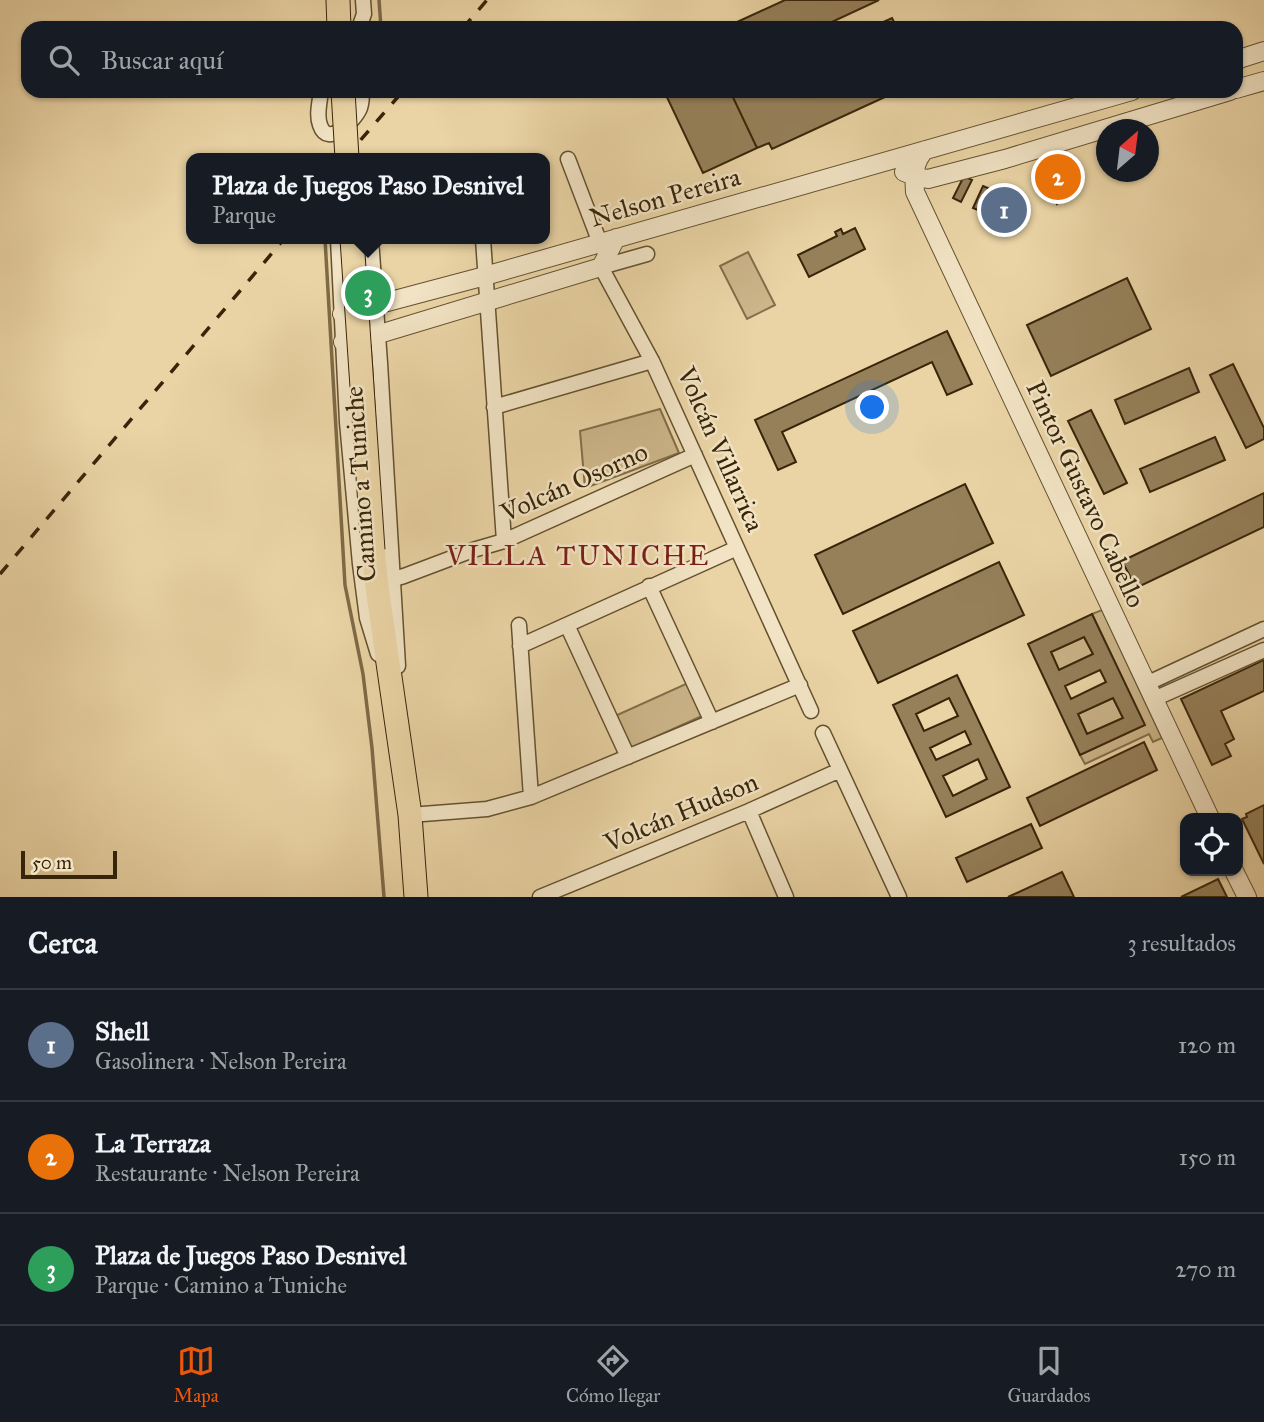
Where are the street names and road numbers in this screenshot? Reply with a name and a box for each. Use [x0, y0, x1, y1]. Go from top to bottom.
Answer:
street label: Nelson Pereira [586, 160, 744, 234]
street label: Volcán Villarrica [670, 361, 772, 536]
street label: Pintor Gustavo Cabello [1019, 375, 1153, 613]
street label: Camino a Tuniche [337, 385, 383, 583]
street label: Volcán Osorno [495, 435, 653, 529]
street label: Volcán Hudson [598, 765, 763, 859]

